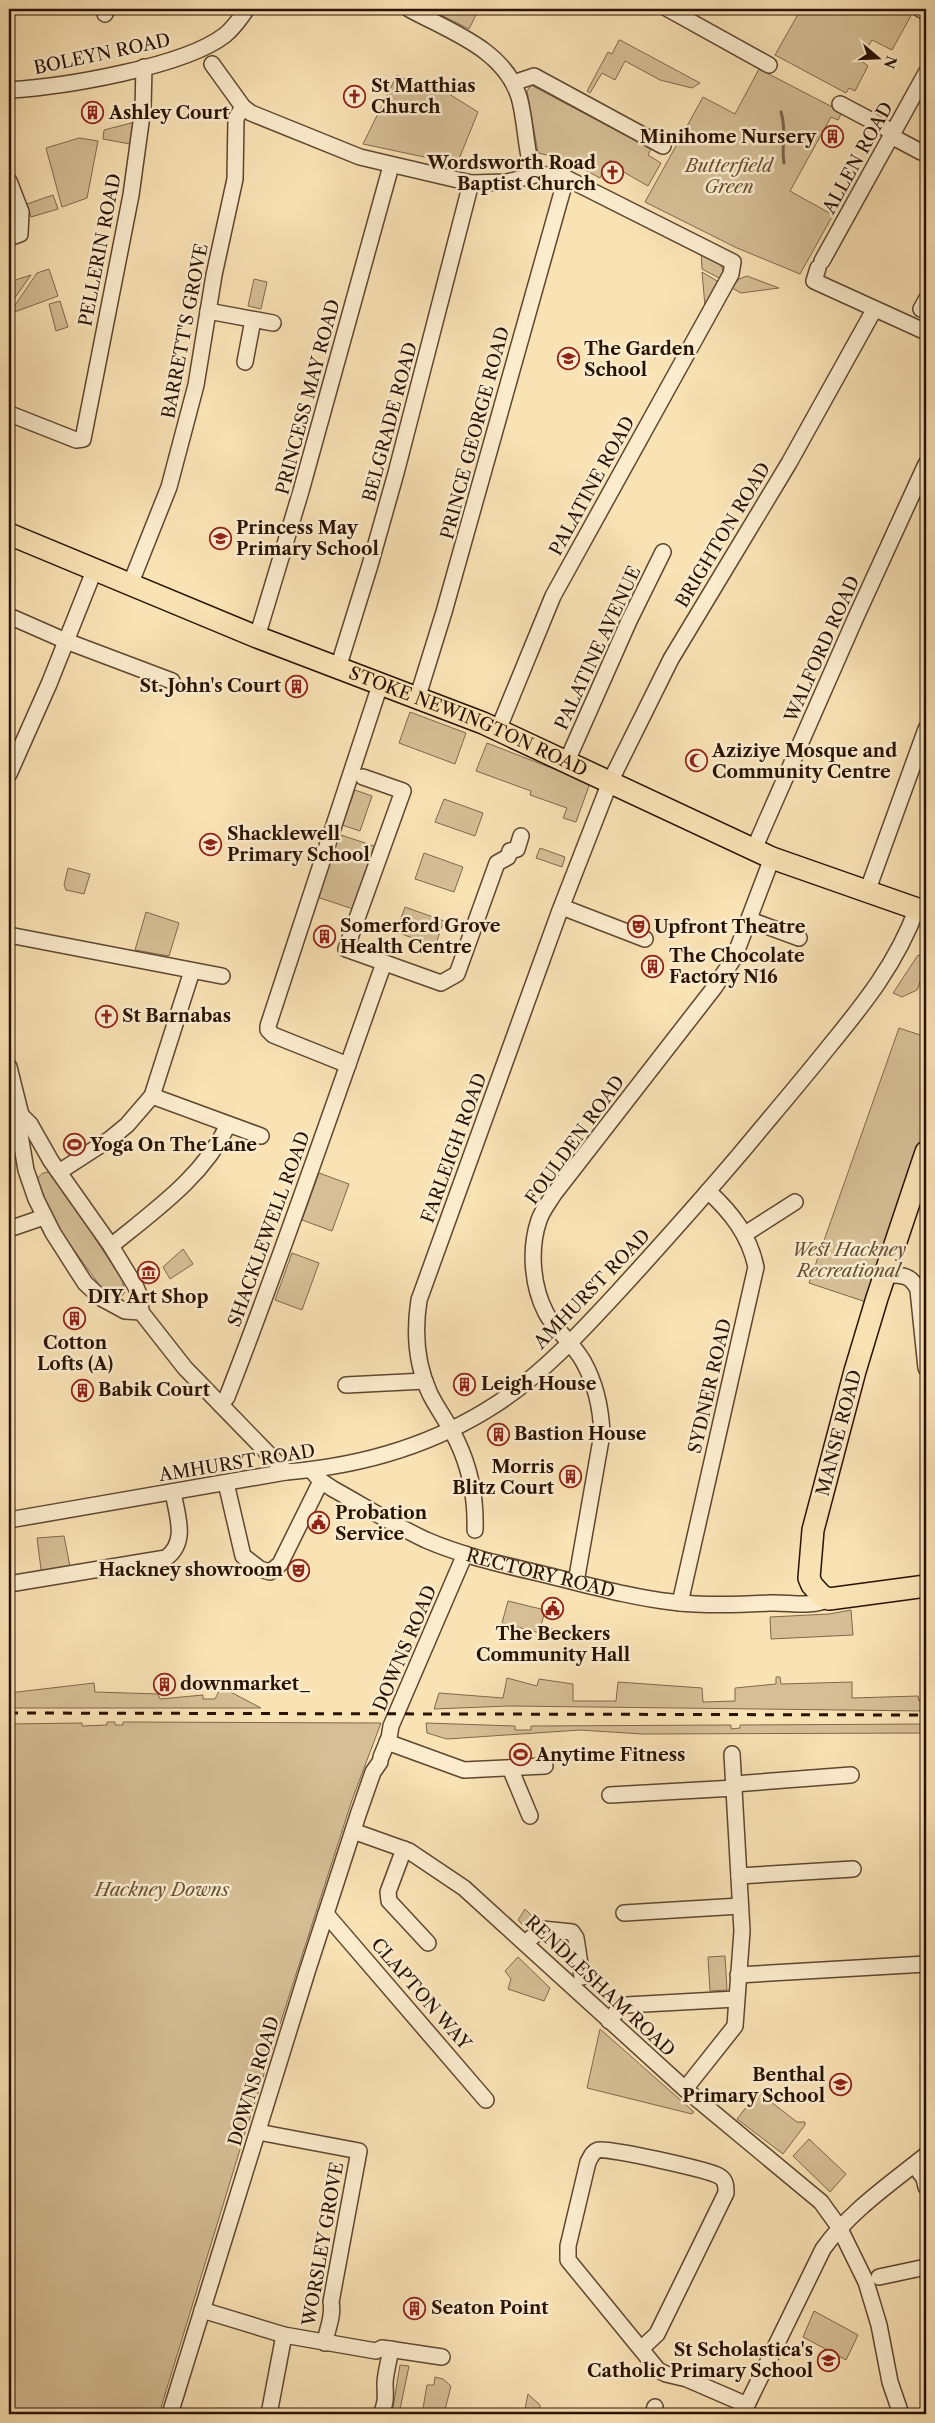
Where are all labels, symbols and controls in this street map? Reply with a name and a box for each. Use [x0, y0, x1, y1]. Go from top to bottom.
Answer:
street label: BOLEYN ROAD [32, 29, 172, 79]
north arrow [852, 32, 902, 82]
text: N [880, 54, 901, 71]
place label: St Matthias Church [371, 75, 476, 118]
church icon: St Matthias Church [343, 84, 367, 108]
street label: ALLEN ROAD [818, 98, 898, 219]
building icon: Ashley Court [81, 101, 105, 125]
place label: Ashley Court [108, 102, 230, 124]
building icon: Minihome Nursery [820, 125, 844, 149]
place label: Minihome Nursery [640, 126, 817, 148]
place label: Wordsworth Road Baptist Church [426, 152, 597, 195]
park label: Butterfield Green [683, 155, 775, 198]
church icon: Wordsworth Road Baptist Church [600, 161, 624, 185]
street label: PELLERIN ROAD [74, 172, 126, 328]
street label: BARRETT'S GROVE [157, 242, 213, 420]
street label: PRINCESS MAY ROAD [271, 297, 345, 497]
street label: PRINCE GEORGE ROAD [436, 324, 514, 542]
place label: The Garden School [584, 338, 695, 381]
street label: BELGRADE ROAD [358, 340, 422, 504]
school or university icon: The Garden School [556, 347, 580, 371]
street label: PALATINE ROAD [545, 413, 639, 559]
street label: BRIGHTON ROAD [671, 458, 775, 612]
place label: Princess May Primary School [236, 517, 379, 560]
school or university icon: Princess May Primary School [208, 526, 232, 550]
street label: PALATINE AVENUE [550, 563, 646, 733]
street label: WALFORD ROAD [779, 572, 864, 726]
street label: STOKE NEWINGTON ROAD [346, 662, 591, 781]
building icon: St. John's Court [285, 674, 309, 698]
place label: St. John's Court [139, 675, 282, 697]
place label: Aziziye Mosque and Community Centre [711, 740, 897, 783]
mosque icon: Aziziye Mosque and Community Centre [684, 749, 708, 773]
place label: Shacklewell Primary School [227, 823, 370, 866]
school or university icon: Shacklewell Primary School [199, 832, 223, 856]
place label: Somerford Grove Health Centre [340, 915, 501, 958]
theatre icon: Upfront Theatre [626, 915, 650, 939]
place label: Upfront Theatre [654, 916, 806, 938]
building icon: Somerford Grove Health Centre [312, 924, 336, 948]
place label: The Chocolate Factory N16 [669, 945, 805, 988]
building icon: The Chocolate Factory N16 [641, 954, 665, 978]
church icon: St Barnabas [94, 1004, 118, 1028]
place label: St Barnabas [122, 1005, 231, 1027]
street label: FARLEIGH ROAD [417, 1070, 491, 1226]
street label: FOULDEN ROAD [521, 1071, 629, 1209]
street label: SHACKLEWELL ROAD [223, 1128, 315, 1330]
sports icon: Yoga On The Lane [62, 1133, 86, 1157]
place label: Yoga On The Lane [89, 1134, 257, 1156]
street label: AMHURST ROAD [529, 1225, 655, 1354]
park label: West Hackney Recreational [792, 1239, 906, 1282]
museum icon: DIY Art Shop [136, 1260, 160, 1284]
place label: DIY Art Shop [87, 1286, 209, 1308]
building icon: Cotton Lofts (A) [63, 1306, 87, 1330]
street label: SYDNER ROAD [684, 1316, 736, 1456]
place label: Cotton Lofts (A) [37, 1332, 113, 1375]
street label: MANSE ROAD [812, 1368, 866, 1498]
building icon: Leigh House [453, 1372, 477, 1396]
place label: Leigh House [481, 1373, 597, 1395]
building icon: Babik Court [70, 1378, 94, 1402]
place label: Babik Court [98, 1379, 211, 1401]
building icon: Bastion House [486, 1422, 510, 1446]
place label: Bastion House [514, 1423, 647, 1445]
street label: AMHURST ROAD [156, 1440, 317, 1486]
place label: Morris Blitz Court [452, 1456, 555, 1499]
building icon: Morris Blitz Court [558, 1465, 582, 1489]
place label: Probation Service [335, 1502, 428, 1545]
public building icon: Probation Service [307, 1511, 331, 1535]
street label: RECTORY ROAD [464, 1544, 617, 1602]
theatre icon: Hackney showroom [287, 1558, 311, 1582]
place label: Hackney showroom [99, 1559, 283, 1581]
street label: DOWNS ROAD [369, 1582, 441, 1714]
public building icon: The Beckers Community Hall [541, 1597, 565, 1621]
place label: The Beckers Community Hall [476, 1623, 630, 1666]
building icon: downmarket_ [152, 1672, 176, 1696]
place label: downmarket_ [180, 1673, 311, 1695]
sports icon: Anytime Fitness [508, 1743, 532, 1767]
place label: Anytime Fitness [535, 1744, 685, 1766]
park label: Hackney Downs [93, 1879, 229, 1901]
street label: RENDLESHAM ROAD [521, 1911, 679, 2061]
street label: CLAPTON WAY [366, 1934, 476, 2055]
street label: DOWNS ROAD [224, 2014, 284, 2148]
place label: Benthal Primary School [682, 2064, 825, 2107]
school or university icon: Benthal Primary School [829, 2073, 853, 2097]
street label: WORSLEY GROVE [298, 2160, 348, 2329]
building icon: Seaton Point [403, 2296, 427, 2320]
place label: Seaton Point [431, 2297, 549, 2319]
place label: St Scholastica's Catholic Primary School [587, 2339, 813, 2382]
school or university icon: St Scholastica's Catholic Primary School [817, 2348, 841, 2372]

